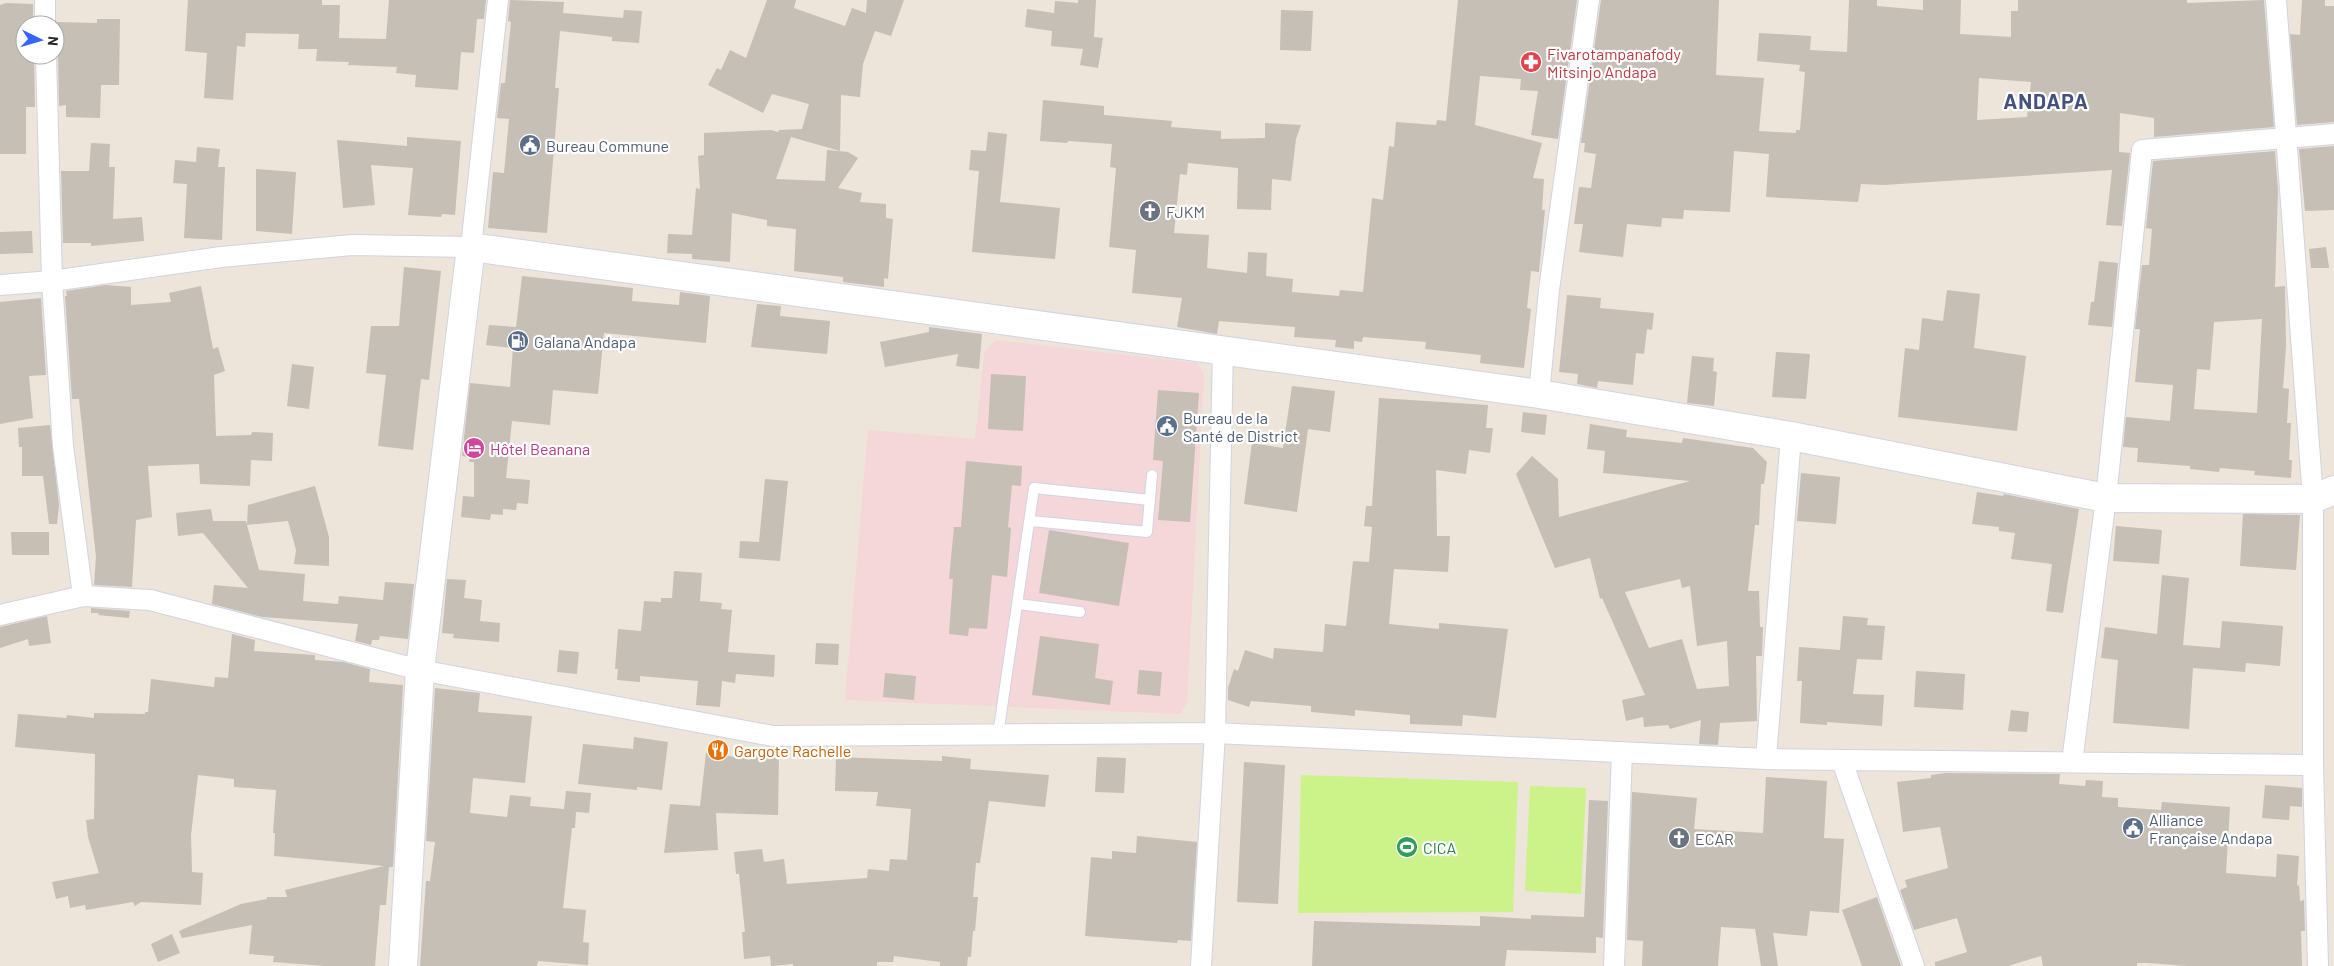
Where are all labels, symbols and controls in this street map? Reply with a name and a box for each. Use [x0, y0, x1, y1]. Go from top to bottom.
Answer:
north arrow [15, 15, 65, 65]
text: N [45, 36, 62, 47]
place label: Fivarotampanafody Mitsinjo Andapa [1547, 44, 1682, 81]
pharmacy icon: Fivarotampanafody Mitsinjo Andapa [1519, 50, 1543, 74]
district label: ANDAPA [2003, 88, 2089, 113]
public building icon: Bureau Commune [518, 133, 542, 157]
place label: Bureau Commune [546, 136, 669, 155]
church icon: FJKM [1138, 199, 1162, 223]
place label: FJKM [1166, 202, 1205, 221]
fuel station icon: Galana Andapa [506, 329, 530, 353]
place label: Galana Andapa [534, 332, 636, 351]
place label: Bureau de la Santé de District [1183, 408, 1298, 445]
public building icon: Bureau de la Santé de District [1155, 414, 1179, 438]
hotel icon: Hôtel Beanana [462, 436, 486, 460]
place label: Hôtel Beanana [490, 439, 590, 458]
restaurant icon: Gargote Rachelle [706, 738, 730, 762]
place label: Gargote Rachelle [734, 741, 851, 760]
place label: Alliance Française Andapa [2149, 810, 2273, 847]
public building icon: Alliance Française Andapa [2121, 816, 2145, 840]
church icon: ECAR [1667, 826, 1691, 850]
place label: ECAR [1695, 829, 1734, 848]
sports icon: CICA [1395, 835, 1419, 859]
place label: CICA [1423, 838, 1457, 857]

